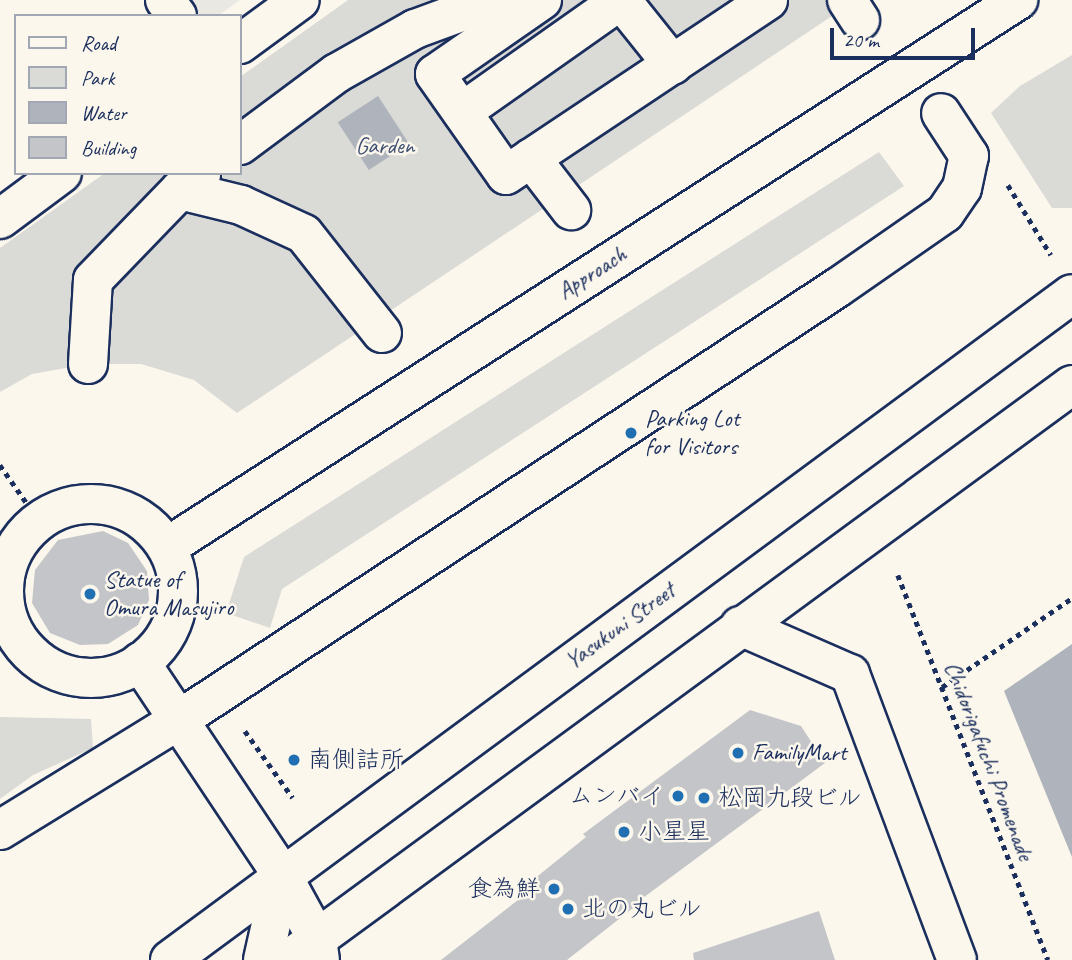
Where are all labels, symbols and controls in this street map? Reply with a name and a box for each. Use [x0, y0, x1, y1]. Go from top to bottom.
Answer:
legend [14, 14, 242, 175]
scale bar [834, 14, 979, 58]
text: 20 m [843, 27, 879, 53]
text: Road [81, 30, 116, 56]
text: Park [81, 65, 114, 91]
text: Water [81, 100, 127, 126]
park label: Garden [356, 132, 414, 160]
text: Building [81, 135, 136, 161]
street label: Approach [552, 240, 632, 306]
place label: Parking Lot for Visitors [645, 405, 739, 461]
marker: Parking Lot for Visitors [623, 425, 639, 441]
place label: Statue of Omura Masujiro [104, 566, 234, 622]
street label: Yasukuni Street [559, 576, 681, 676]
marker: Statue of Omura Masujiro [82, 586, 98, 602]
street label: Chidorigafuchi Promenade [938, 657, 1040, 865]
place label: FamilyMart [752, 739, 847, 767]
marker: FamilyMart [730, 745, 746, 761]
place label: 南側詰所 [308, 746, 404, 774]
marker: 南側詰所 [286, 752, 302, 768]
place label: ムンバイ [568, 782, 664, 810]
place label: 松岡九段ビル [718, 784, 862, 812]
marker: ムンバイ [670, 788, 686, 804]
marker: 松岡九段ビル [696, 790, 712, 806]
place label: 小星星 [638, 818, 710, 846]
marker: 小星星 [616, 824, 632, 840]
place label: 食為鮮 [468, 875, 540, 903]
marker: 食為鮮 [546, 881, 562, 897]
place label: 北の丸ビル [582, 895, 702, 923]
marker: 北の丸ビル [560, 901, 576, 917]

